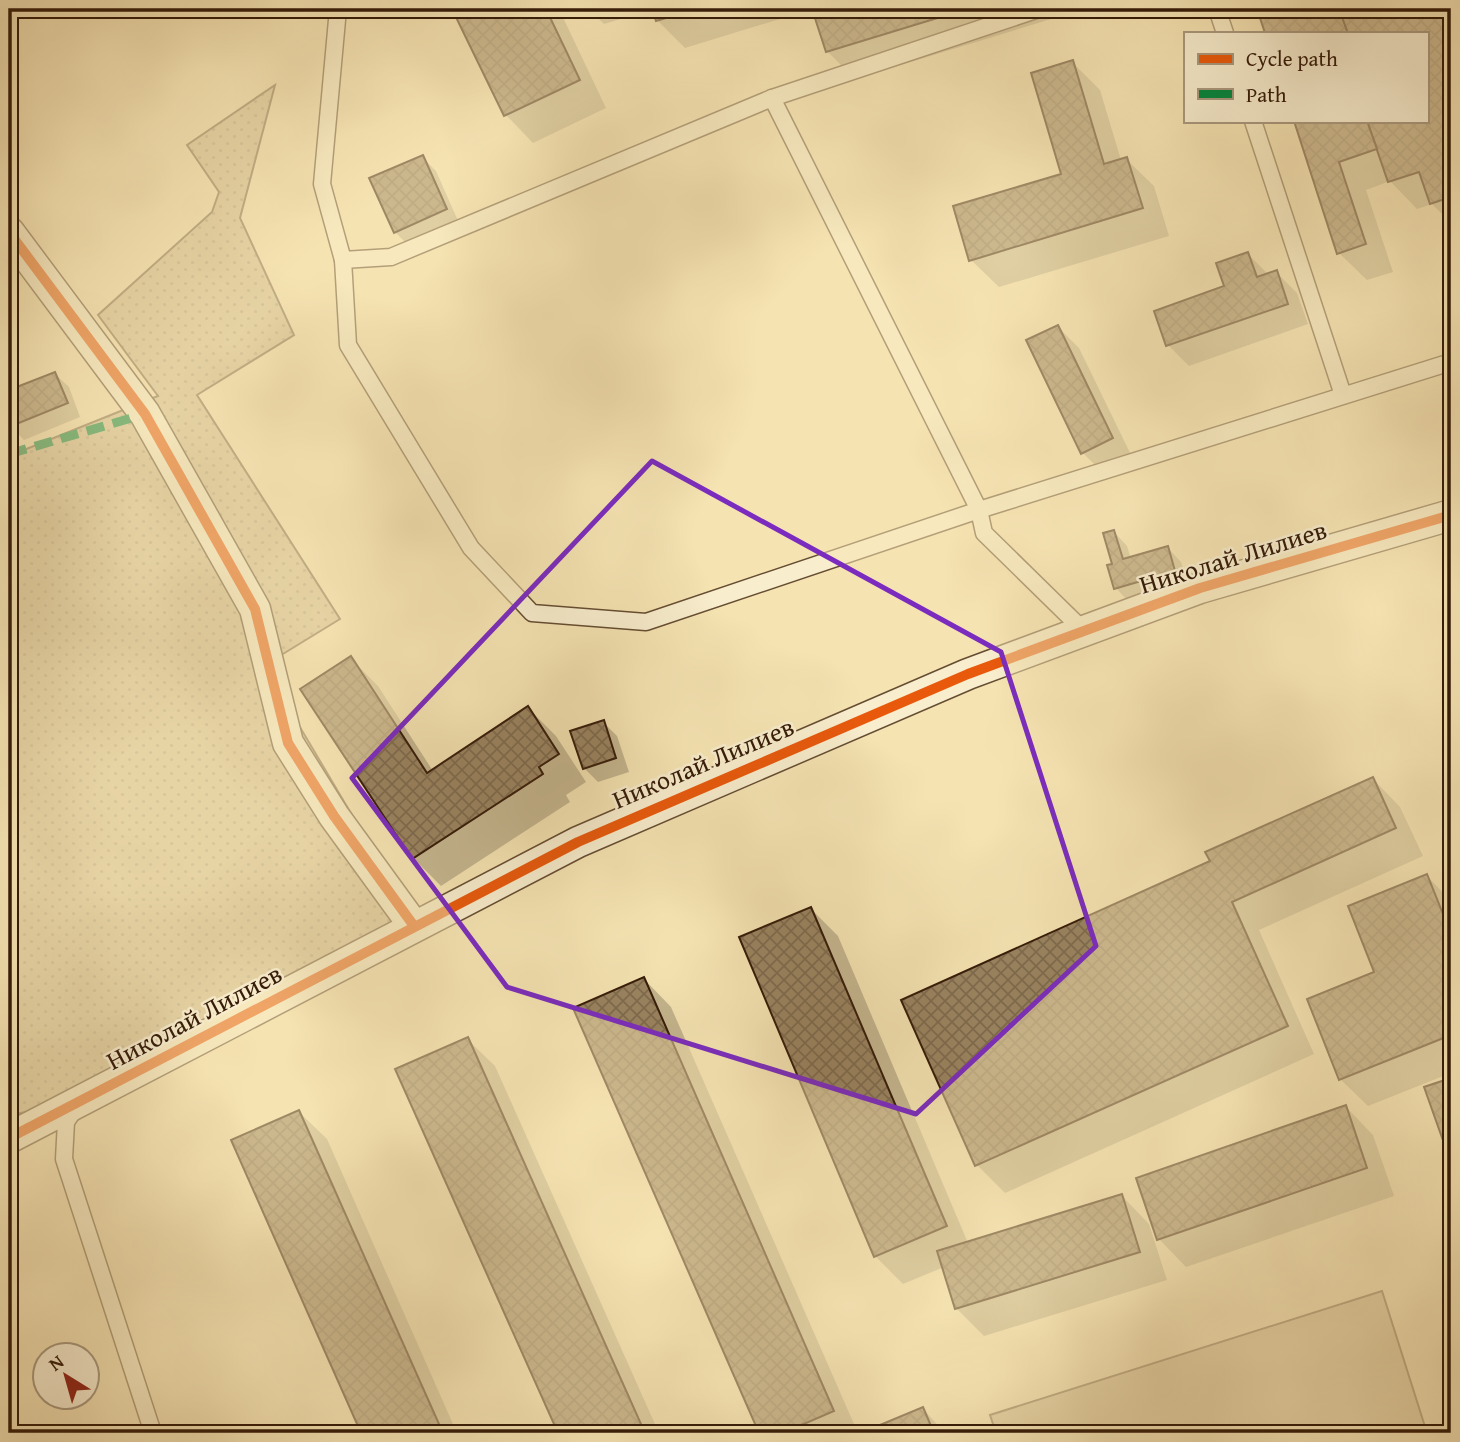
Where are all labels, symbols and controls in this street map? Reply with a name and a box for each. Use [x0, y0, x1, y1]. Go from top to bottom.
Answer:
legend [1184, 32, 1428, 122]
text: Cycle path [1246, 43, 1338, 74]
text: Path [1246, 79, 1287, 110]
street label: Николай Лилиев [1134, 509, 1331, 604]
street label: Николай Лилиев [606, 707, 800, 818]
street label: Николай Лилиев [99, 954, 289, 1079]
north arrow [32, 1340, 102, 1410]
text: N [42, 1347, 70, 1377]

